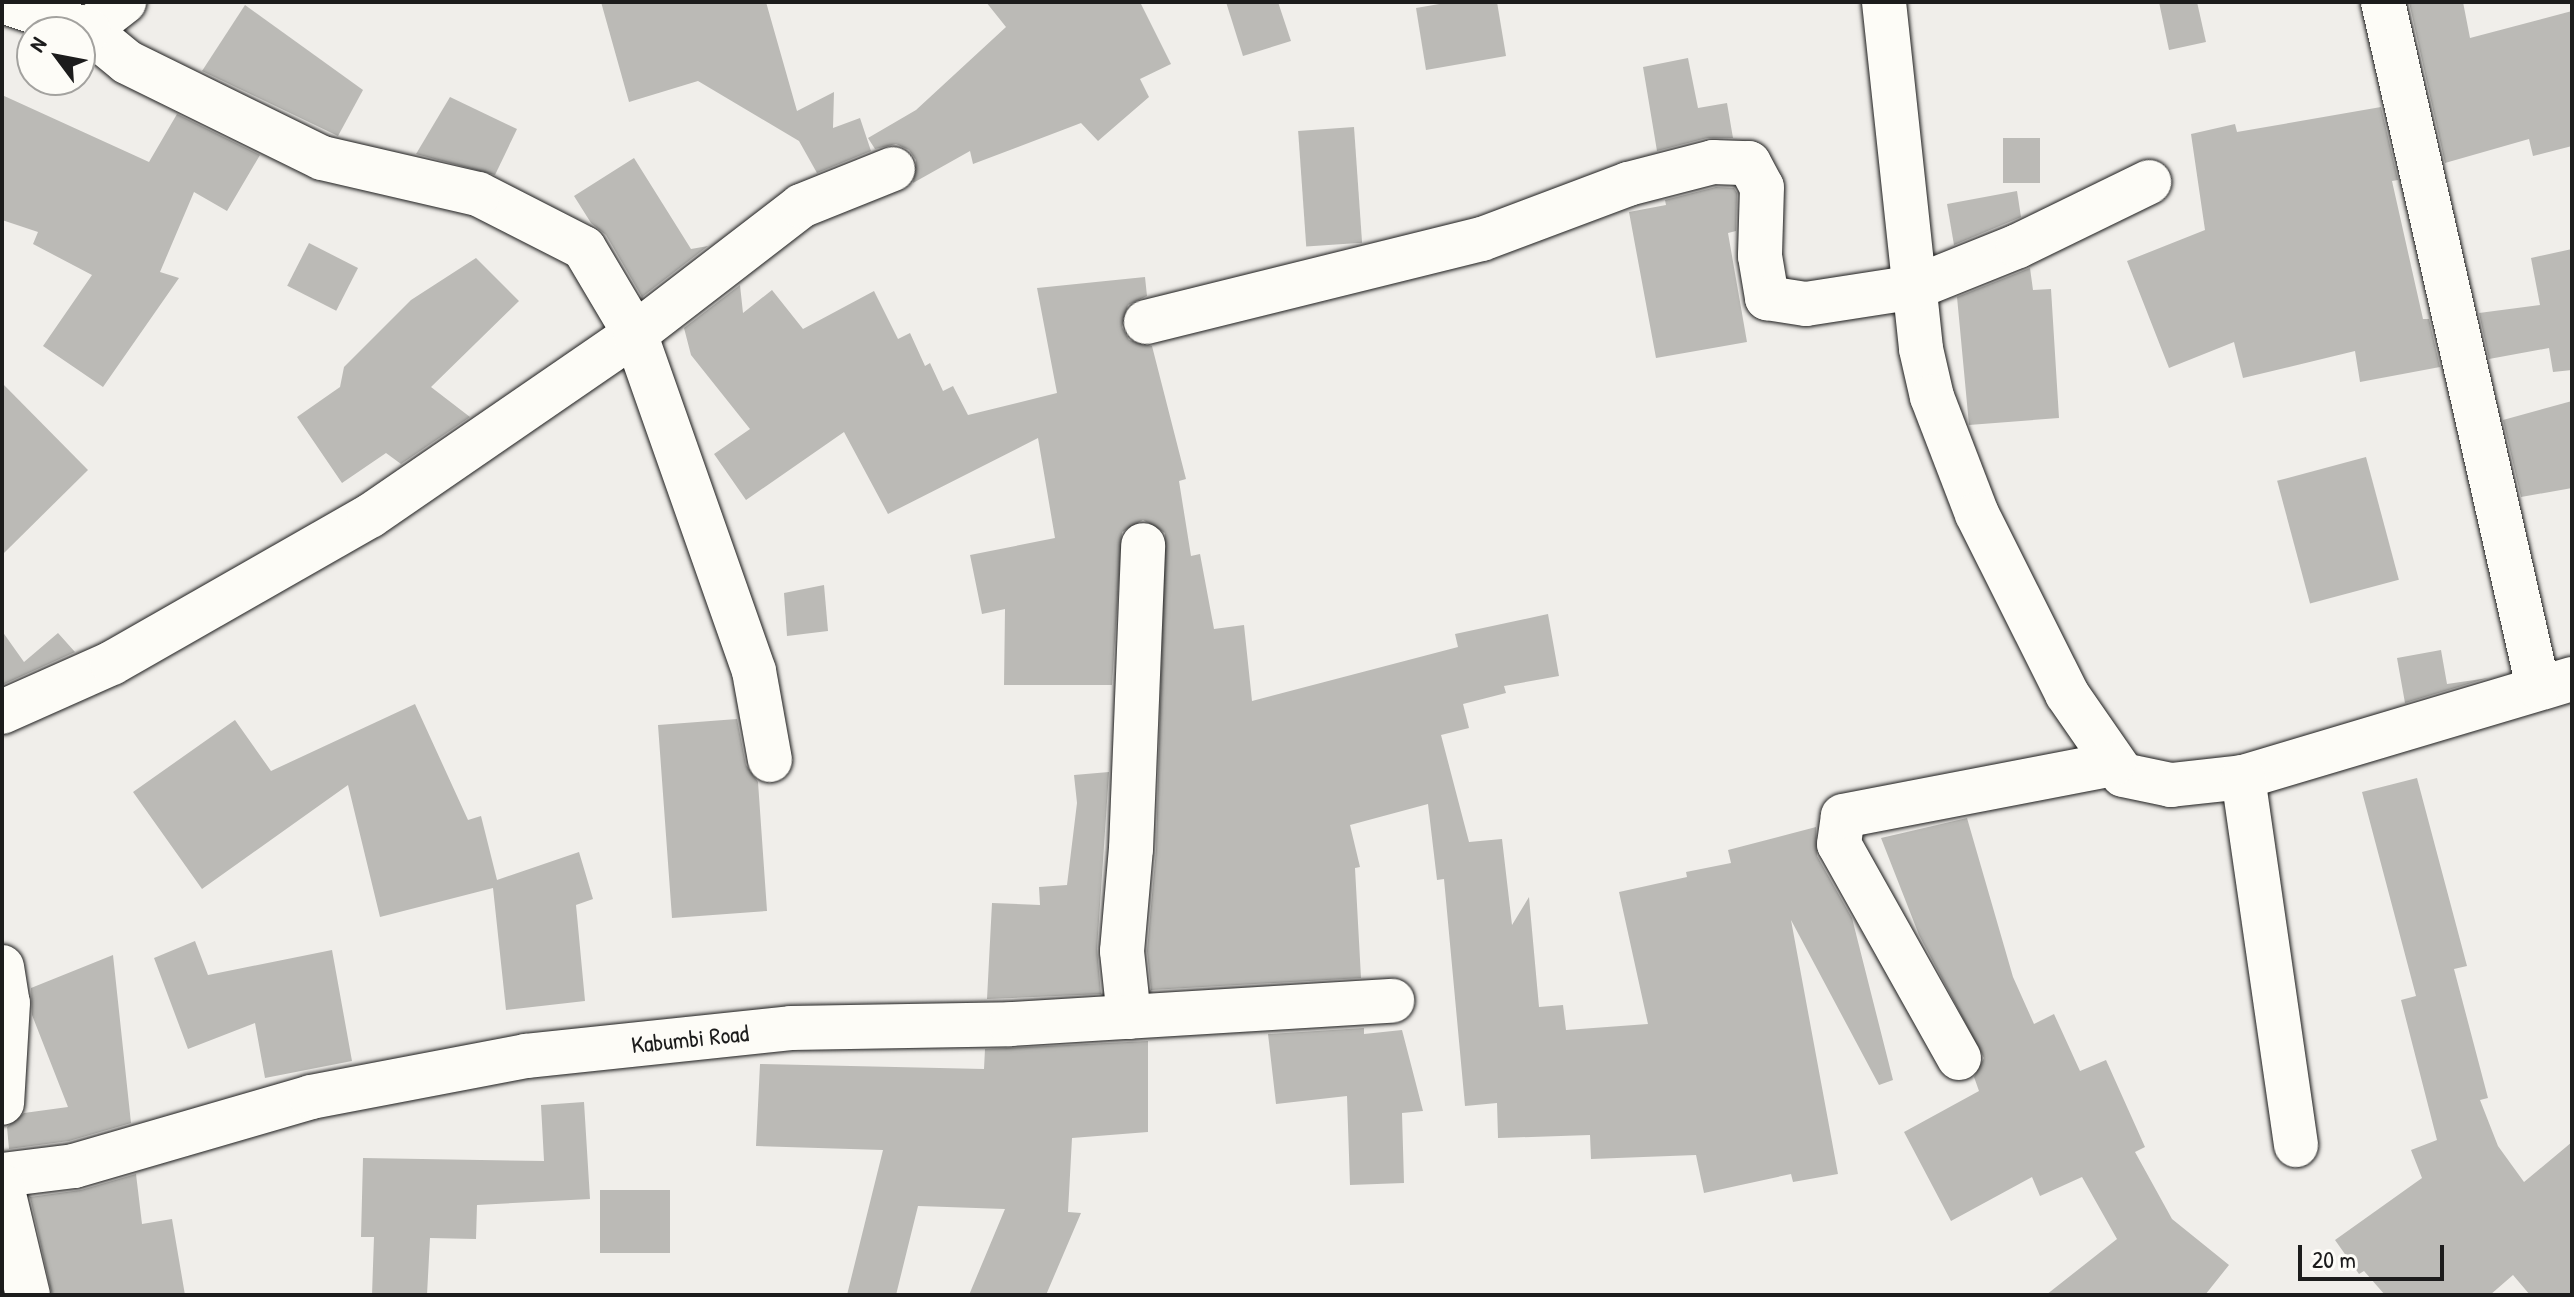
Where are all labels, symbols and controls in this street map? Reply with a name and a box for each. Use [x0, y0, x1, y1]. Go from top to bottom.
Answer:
north arrow [16, 16, 96, 96]
text: N [22, 31, 53, 57]
street label: Kabumbi Road [630, 1019, 750, 1059]
scale bar [2302, 1229, 2448, 1279]
text: 20 m [2312, 1243, 2356, 1275]

